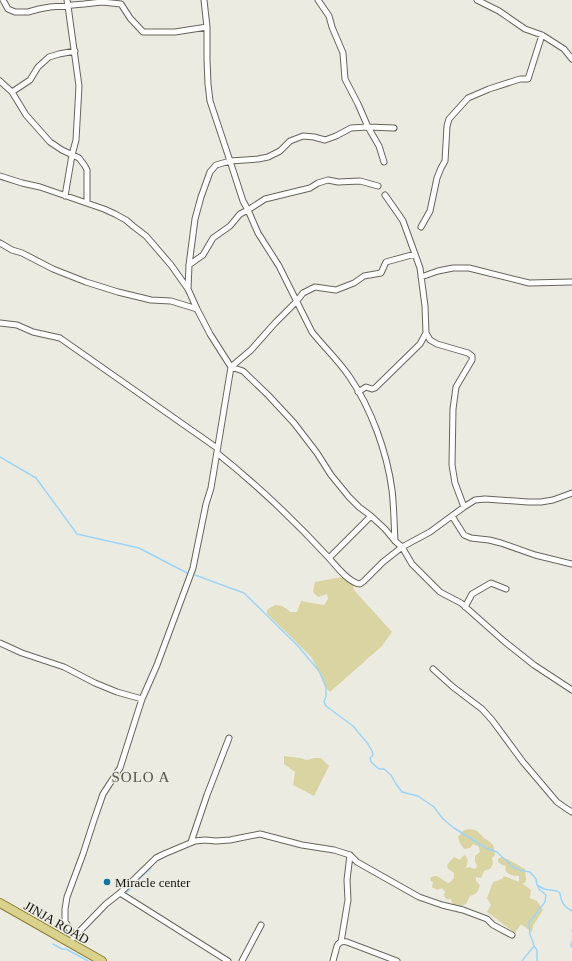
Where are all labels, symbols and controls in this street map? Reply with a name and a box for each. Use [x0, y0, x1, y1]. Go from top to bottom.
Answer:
district label: SOLO A [112, 769, 170, 785]
place label: Miracle center [115, 875, 191, 890]
marker: Miracle center [102, 877, 112, 887]
street label: JINJA ROAD [22, 898, 92, 947]

